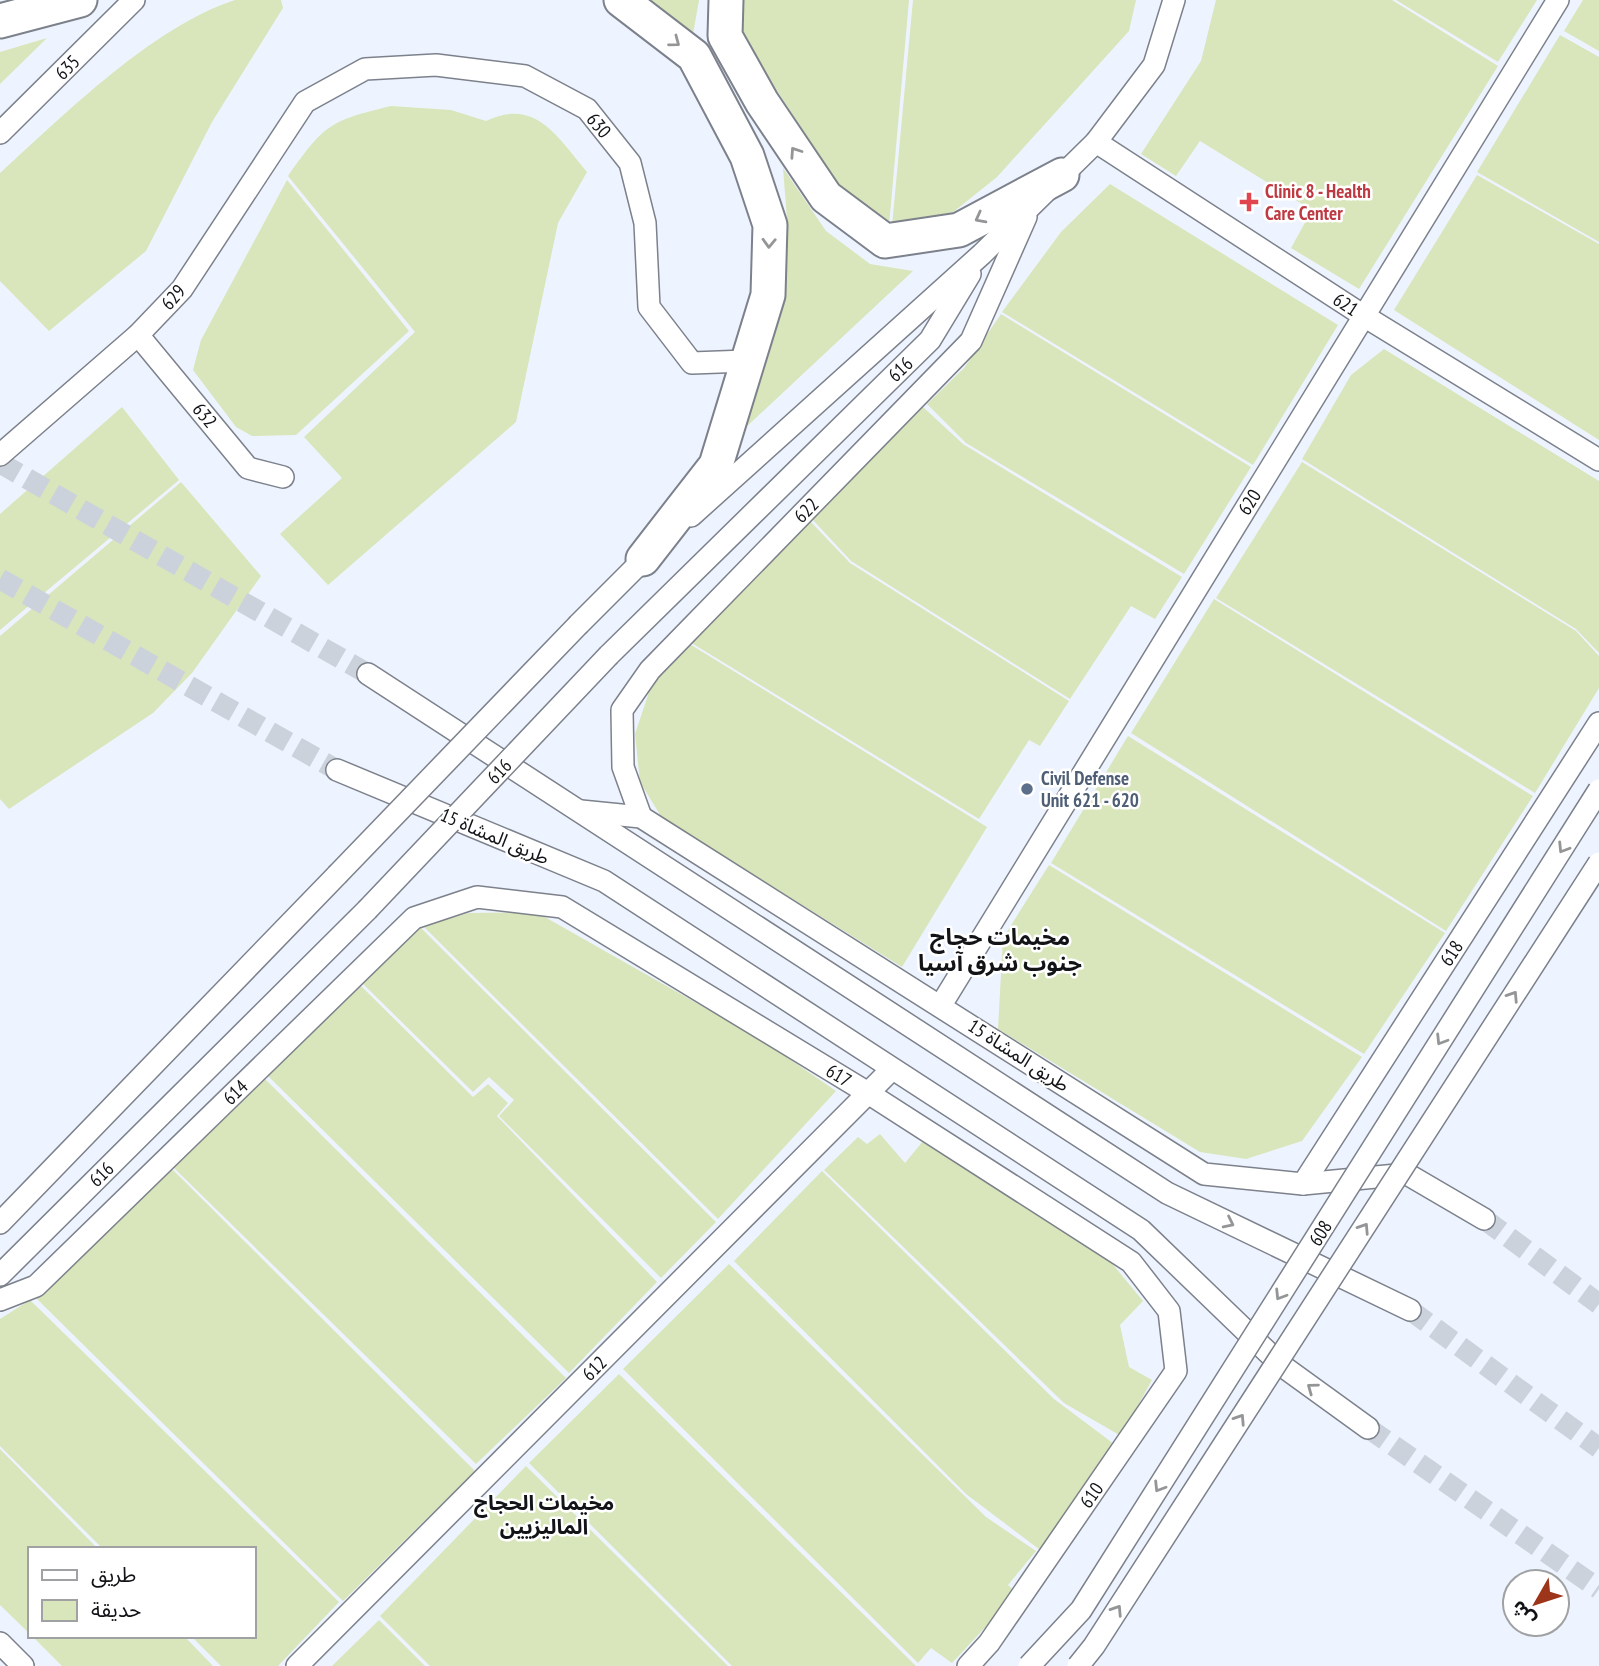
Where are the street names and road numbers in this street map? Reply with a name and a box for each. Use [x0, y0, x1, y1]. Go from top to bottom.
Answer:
street label: 635 [49, 49, 85, 85]
street label: 630 [582, 107, 616, 143]
street label: 629 [156, 279, 190, 315]
street label: 621 [1329, 287, 1363, 321]
street label: 616 [882, 351, 918, 387]
street label: 632 [188, 397, 222, 433]
street label: 620 [1232, 485, 1266, 519]
street label: 622 [788, 492, 824, 528]
street label: 616 [481, 753, 517, 789]
street label: طريق المشاة 15 [437, 802, 553, 870]
street label: 618 [1434, 936, 1468, 970]
street label: طريق المشاة 15 [964, 1013, 1074, 1097]
street label: 617 [822, 1058, 856, 1092]
street label: 614 [217, 1074, 253, 1110]
street label: 616 [83, 1156, 119, 1192]
street label: 608 [1303, 1216, 1337, 1250]
street label: 612 [576, 1350, 612, 1386]
street label: 610 [1074, 1478, 1108, 1512]

